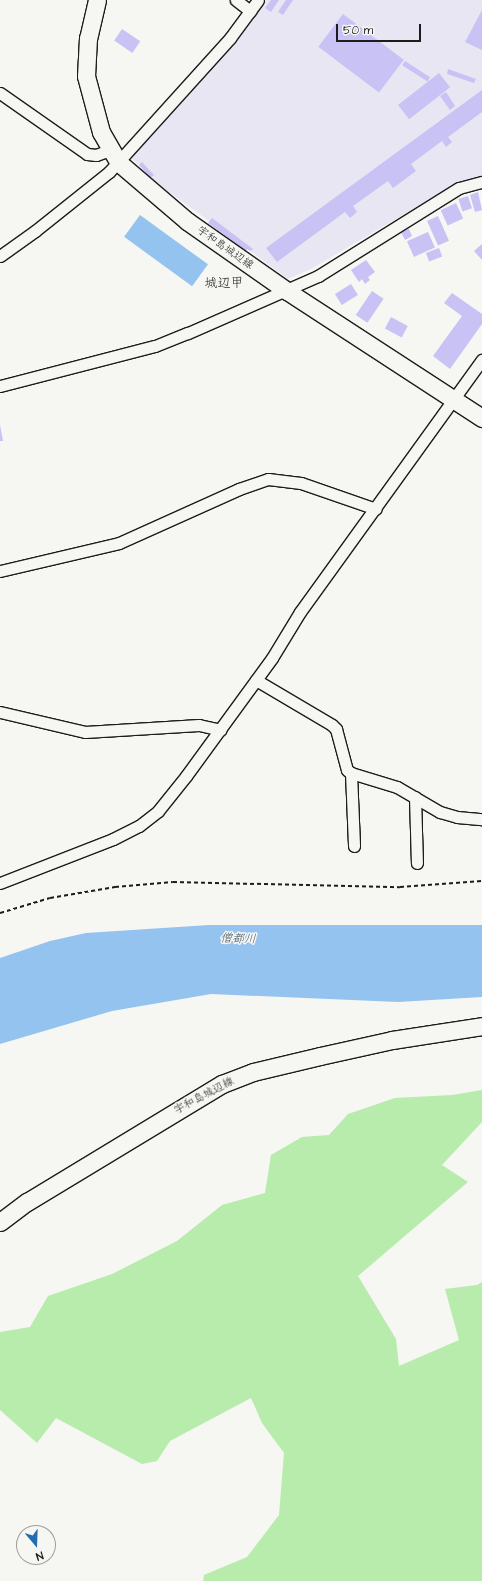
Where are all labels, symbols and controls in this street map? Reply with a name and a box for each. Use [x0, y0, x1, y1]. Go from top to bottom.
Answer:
scale bar [338, 16, 423, 42]
text: 50 m [343, 22, 373, 39]
street label: 宇和島城辺線 [194, 224, 256, 272]
district label: 城辺甲 [205, 275, 243, 291]
water label: 僧都川 [220, 931, 256, 947]
street label: 宇和島城辺線 [172, 1075, 236, 1117]
north arrow [16, 1525, 56, 1565]
text: N [34, 1548, 45, 1564]

